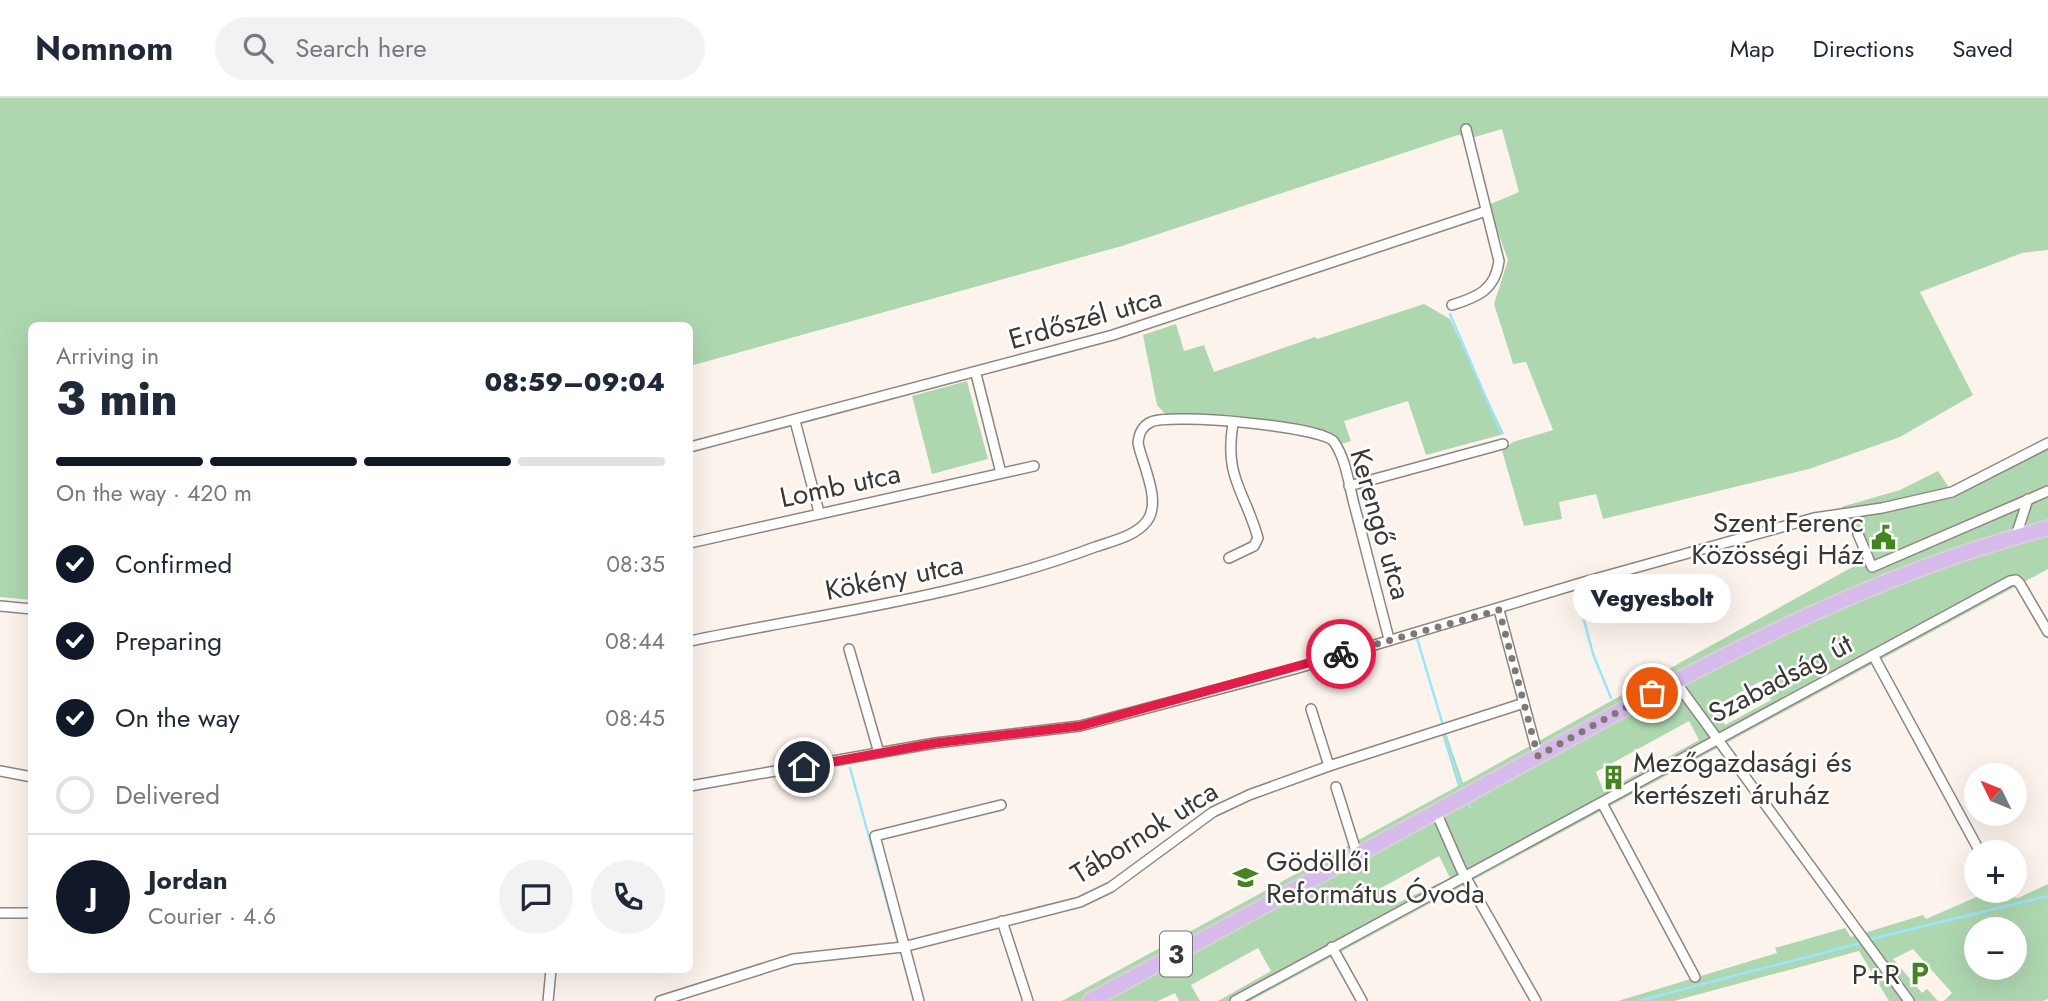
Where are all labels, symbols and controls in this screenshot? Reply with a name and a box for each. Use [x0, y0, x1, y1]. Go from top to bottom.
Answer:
search box [215, 17, 705, 80]
text: Nomnom [35, 25, 173, 72]
icon: search [239, 29, 277, 67]
text: Search here [295, 29, 427, 67]
text: Map [1730, 31, 1775, 66]
text: Directions [1813, 31, 1914, 66]
text: Saved [1952, 31, 2013, 66]
street label: Erdőszél utca [1004, 277, 1167, 360]
text: Arriving in [56, 339, 159, 373]
text: 08:59–09:04 [484, 363, 665, 401]
text: 3 min [56, 366, 178, 432]
street label: Kerengő utca [1339, 444, 1422, 605]
street label: Lomb utca [776, 453, 904, 518]
text: On the way · 420 m [56, 476, 252, 510]
place label: Szent Ferenc Közösségi Ház [1691, 502, 1864, 575]
public building icon: Szent Ferenc Közösségi Ház [1870, 524, 1898, 552]
street label: Kökény utca [821, 544, 967, 611]
icon: check [56, 545, 94, 583]
text: Confirmed [115, 545, 232, 583]
text: 08:35 [606, 547, 665, 581]
callout: Vegyesbolt [1573, 574, 1731, 623]
text: Vegyesbolt [1591, 581, 1713, 615]
courier [1306, 619, 1376, 689]
icon: check [56, 622, 94, 660]
text: Preparing [115, 622, 222, 660]
street label: Szabadság út [1701, 623, 1860, 734]
text: 08:44 [605, 624, 665, 658]
icon: bike [1322, 635, 1360, 673]
pin [1622, 663, 1682, 723]
icon: bag [1633, 674, 1671, 712]
icon: check [56, 699, 94, 737]
text: On the way [115, 699, 240, 737]
text: 08:45 [605, 701, 665, 735]
pin [774, 737, 834, 797]
place label: Mezőgazdasági és kertészeti áruház [1633, 742, 1852, 815]
icon: home [785, 748, 823, 786]
north arrow [1964, 763, 2026, 826]
map controls [1964, 763, 2027, 980]
building icon: Mezőgazdasági és kertészeti áruház [1599, 764, 1627, 792]
street label: Tábornok utca [1063, 771, 1226, 894]
text: Delivered [115, 776, 220, 814]
button: + [1964, 840, 2027, 903]
place label: Gödöllői Református Óvoda [1266, 841, 1485, 914]
button: chat [499, 860, 573, 934]
button: phone [591, 860, 665, 934]
text: Jordan [148, 861, 228, 899]
school or university icon: Gödöllői Református Óvoda [1232, 863, 1260, 891]
text: J [89, 878, 97, 916]
text: Courier · 4.6 [148, 899, 276, 933]
button: − [1964, 917, 2027, 980]
road number: 3 [1160, 932, 1192, 976]
place label: P+R [1852, 954, 1900, 995]
parking icon: P+R [1906, 960, 1934, 988]

